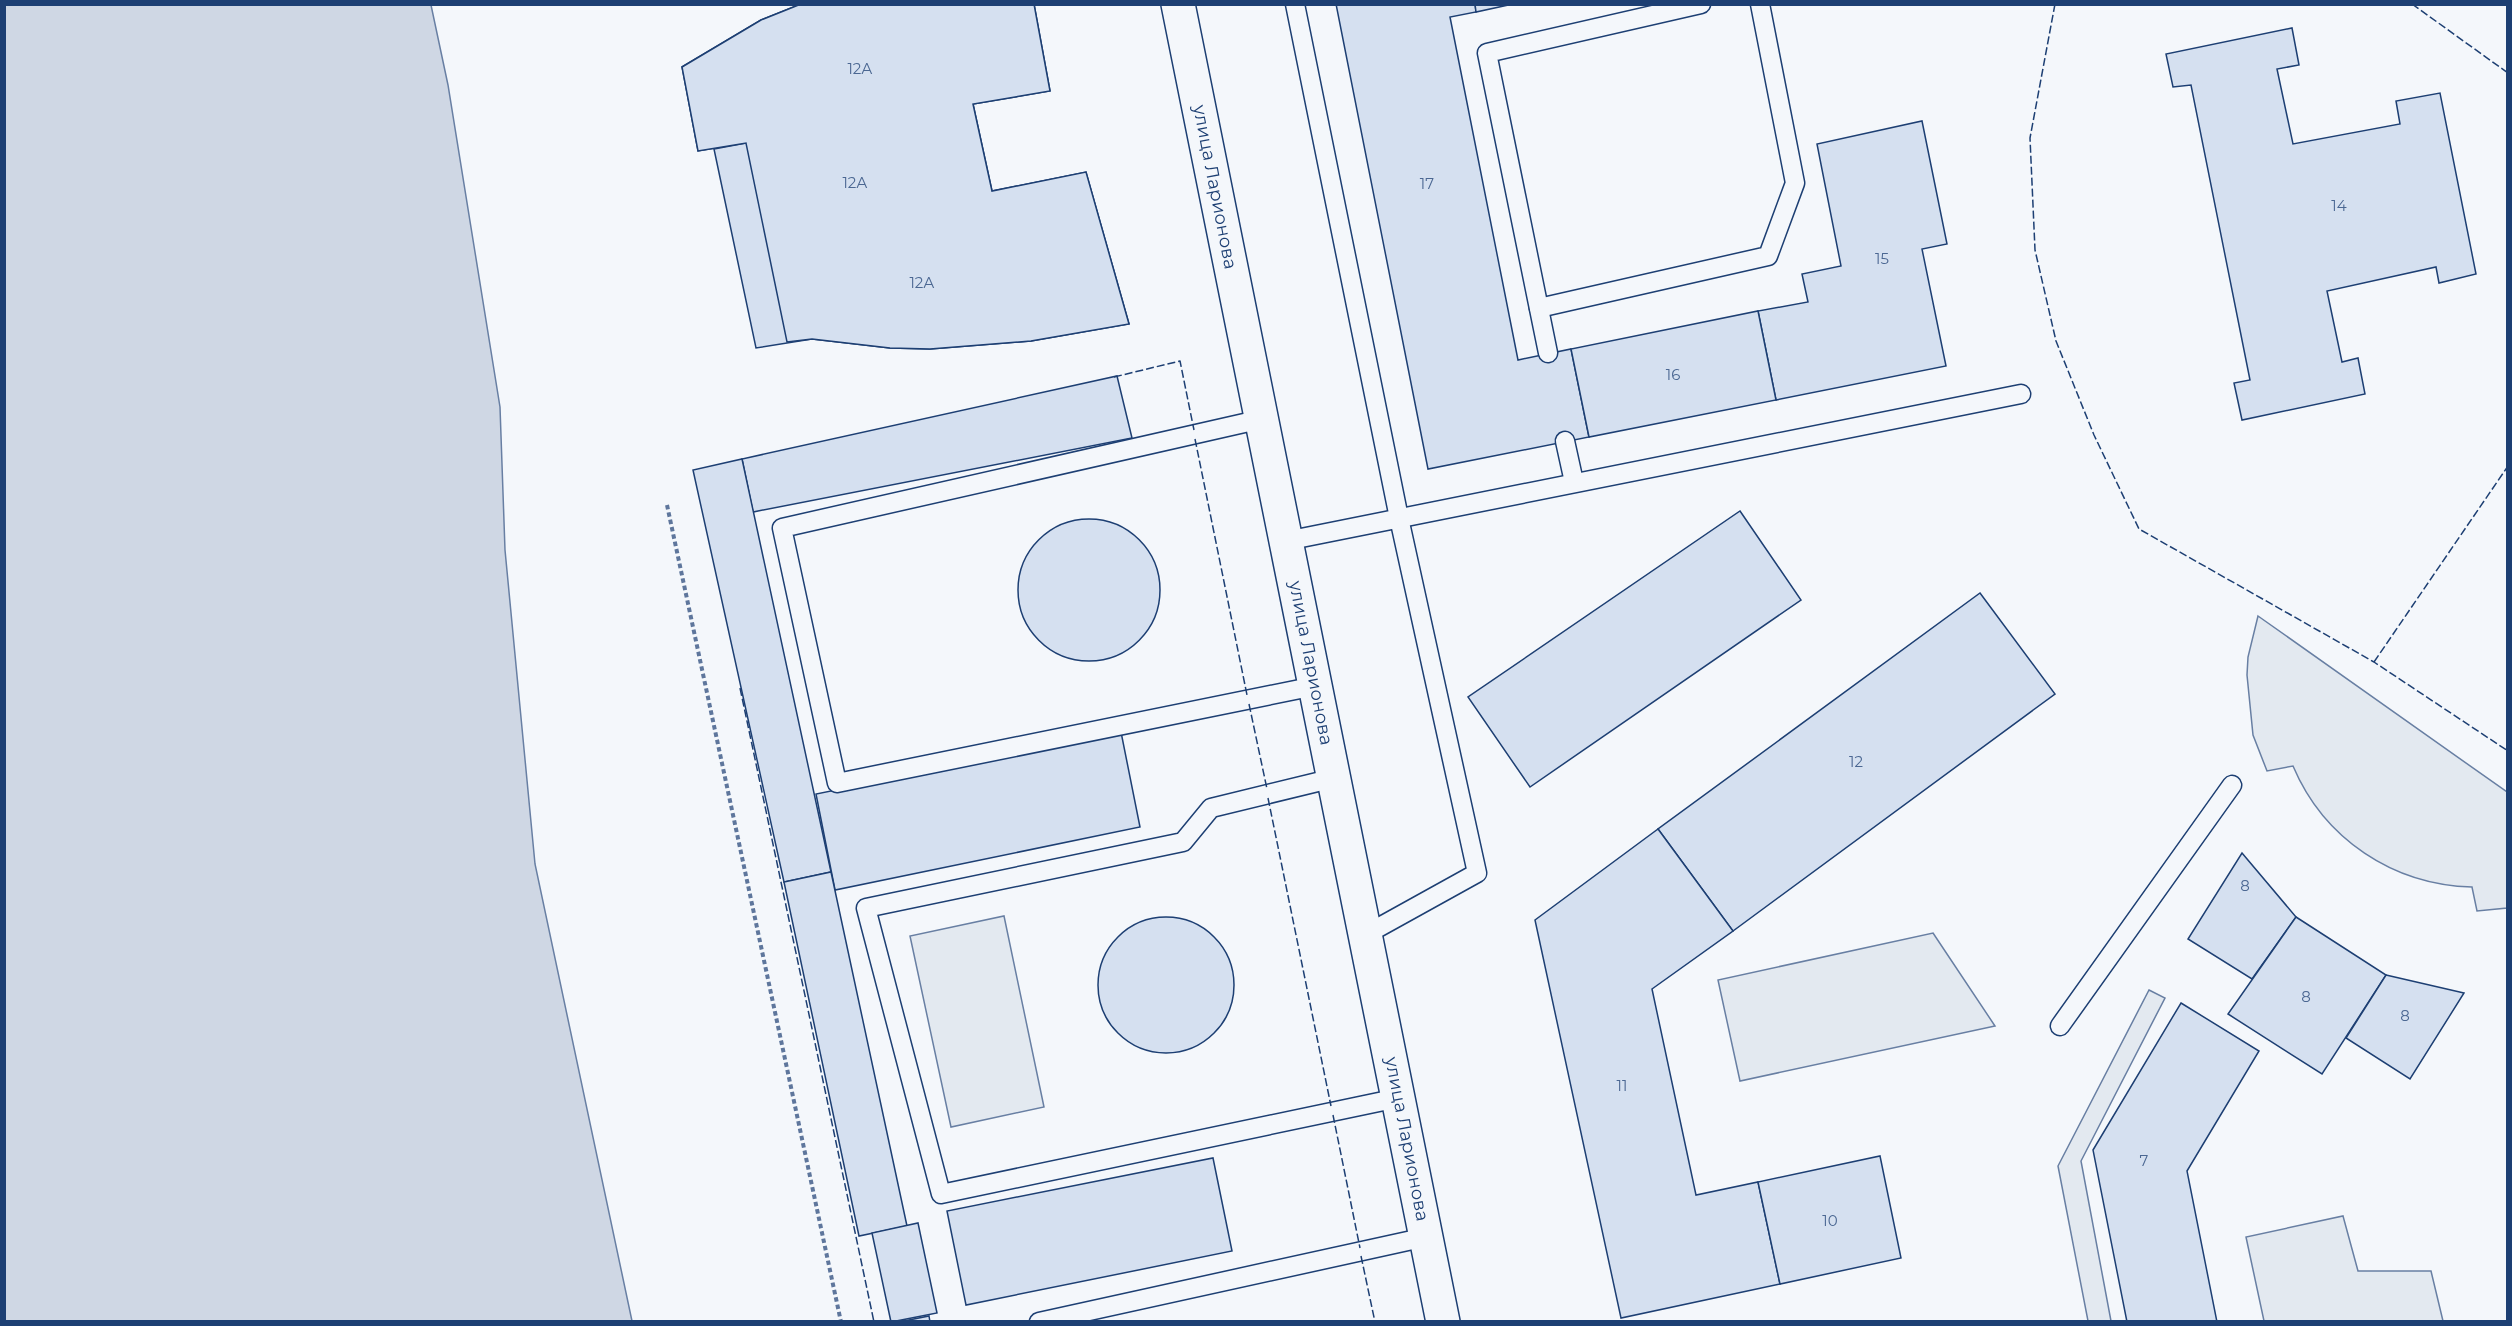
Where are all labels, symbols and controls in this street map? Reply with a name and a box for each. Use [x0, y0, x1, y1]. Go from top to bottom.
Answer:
house number: 12А [847, 59, 873, 78]
street label: улица Ларионова [1188, 102, 1242, 271]
house number: 12А [842, 173, 868, 192]
house number: 17 [1420, 174, 1434, 193]
house number: 14 [2331, 196, 2347, 215]
house number: 15 [1875, 249, 1889, 268]
house number: 12А [909, 273, 935, 292]
house number: 16 [1666, 365, 1680, 384]
street label: улица Ларионова [1284, 578, 1338, 747]
house number: 12 [1849, 752, 1863, 771]
house number: 8 [2240, 876, 2250, 895]
house number: 8 [2301, 987, 2311, 1006]
house number: 8 [2400, 1006, 2410, 1025]
street label: улица Ларионова [1380, 1054, 1434, 1223]
house number: 11 [1617, 1076, 1627, 1095]
house number: 7 [2140, 1151, 2149, 1170]
house number: 10 [1822, 1211, 1838, 1230]

